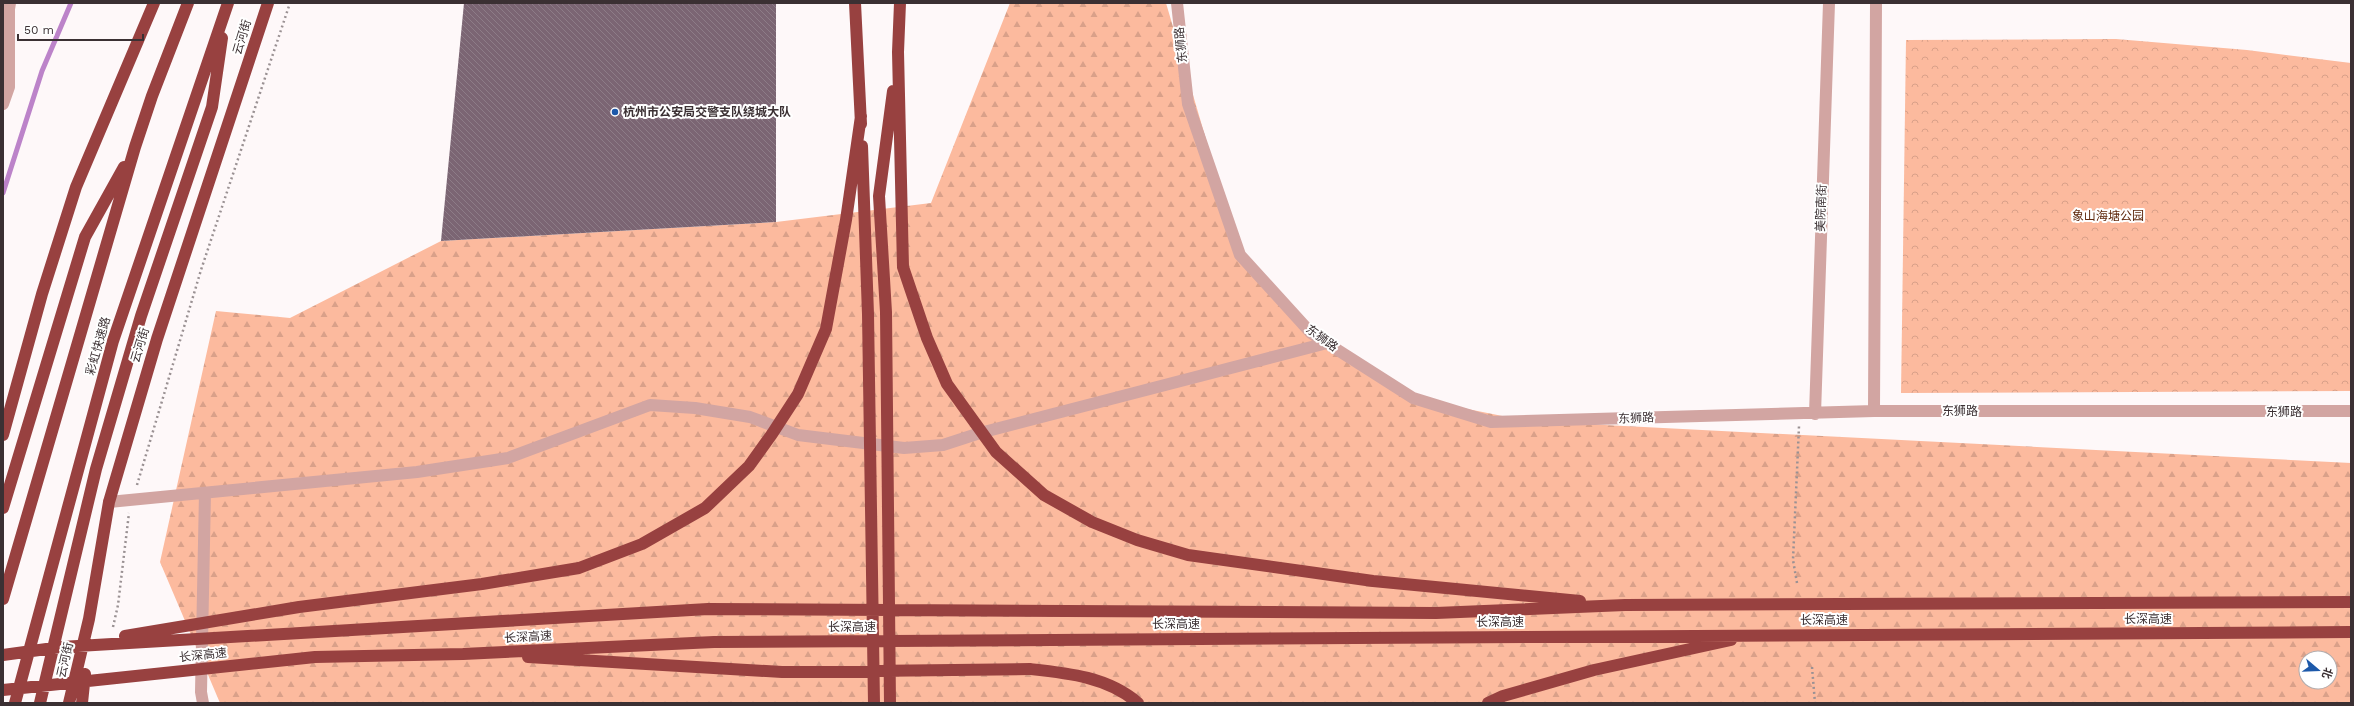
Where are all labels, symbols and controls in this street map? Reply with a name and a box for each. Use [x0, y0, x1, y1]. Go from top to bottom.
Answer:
scale bar [18, 16, 143, 42]
street label: 云河街 [230, 18, 254, 56]
text: 50 m [24, 23, 54, 37]
street label: 东狮路 [1172, 26, 1190, 64]
place label: 杭州市公安局交警支队绕城大队 [623, 105, 791, 119]
marker: 杭州市公安局交警支队绕城大队 [610, 107, 620, 117]
street label: 美院南街 [1813, 184, 1829, 232]
park label: 象山海塘公园 [2072, 209, 2144, 223]
street label: 彩虹快速路 [83, 315, 113, 377]
street label: 东狮路 [1303, 322, 1341, 354]
street label: 云河街 [128, 326, 152, 364]
street label: 东狮路 [1942, 404, 1978, 418]
street label: 东狮路 [2266, 405, 2302, 419]
street label: 东狮路 [1618, 410, 1654, 426]
street label: 长深高速 [2124, 612, 2172, 626]
street label: 长深高速 [1800, 613, 1848, 627]
street label: 长深高速 [1476, 615, 1524, 629]
street label: 长深高速 [1152, 617, 1200, 631]
street label: 长深高速 [828, 620, 876, 634]
street label: 长深高速 [504, 629, 552, 645]
street label: 云河街 [54, 641, 76, 679]
street label: 长深高速 [178, 646, 228, 664]
north arrow [2298, 650, 2338, 690]
text: 北 [2319, 666, 2335, 680]

